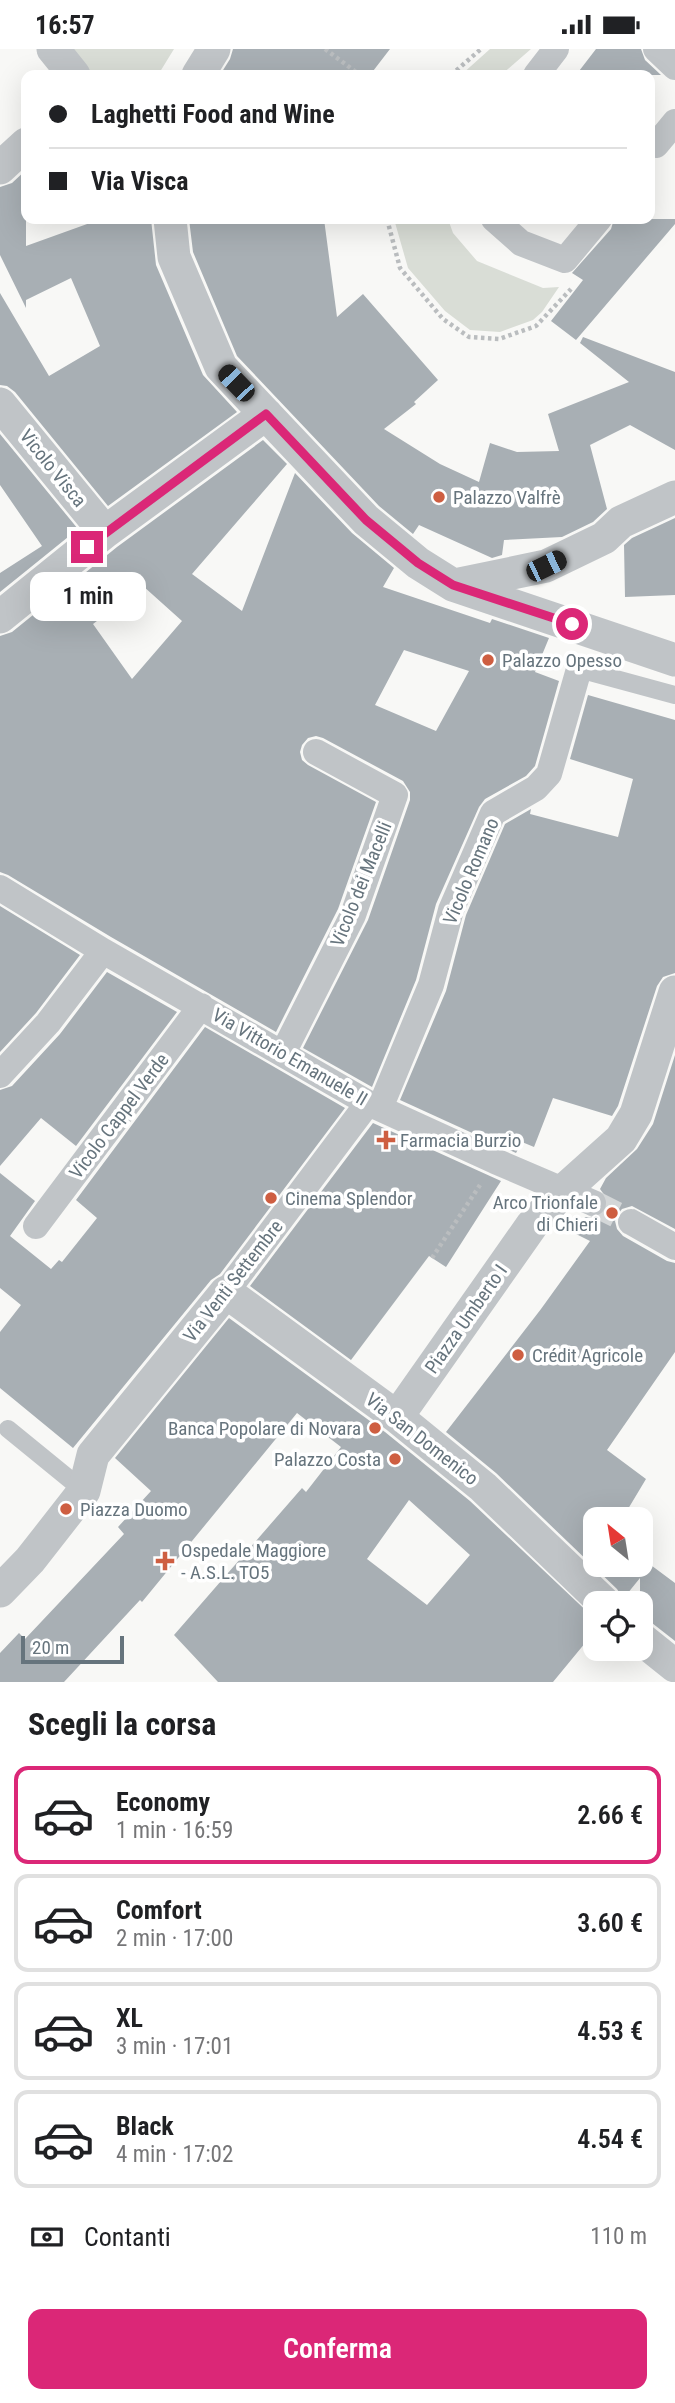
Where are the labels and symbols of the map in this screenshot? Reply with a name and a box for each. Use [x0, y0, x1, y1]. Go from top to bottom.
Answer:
car [214, 361, 259, 405]
street label: Vicolo Visca [15, 425, 91, 511]
place label: Palazzo Valfrè [453, 486, 561, 509]
marker: Palazzo Valfrè [431, 489, 447, 505]
route end [71, 531, 103, 563]
car [523, 547, 570, 585]
callout: 1 min [29, 571, 145, 621]
route start [556, 608, 588, 640]
place label: Palazzo Opesso [502, 649, 622, 672]
marker: Palazzo Opesso [480, 652, 496, 668]
street label: Vicolo Romano [438, 814, 504, 928]
street label: Vicolo dei Macelli [325, 818, 397, 950]
street label: Via Vittorio Emanuele II [208, 1003, 372, 1111]
street label: Vicolo Cappel Verde [64, 1049, 174, 1183]
place label: Farmacia Burzio [400, 1129, 521, 1152]
marker: Farmacia Burzio [378, 1132, 394, 1148]
place label: Cinema Splendor [285, 1187, 413, 1210]
marker: Cinema Splendor [263, 1190, 279, 1206]
place label: Arco Trionfale di Chieri [493, 1191, 598, 1236]
marker: Arco Trionfale di Chieri [604, 1205, 620, 1221]
street label: Via Venti Settembre [178, 1215, 288, 1347]
street label: Piazza Umberto I [420, 1260, 512, 1378]
place label: Crédit Agricole [532, 1344, 643, 1367]
marker: Crédit Agricole [510, 1347, 526, 1363]
street label: Via San Domenico [361, 1388, 483, 1490]
place label: Banca Popolare di Novara [168, 1417, 361, 1440]
marker: Banca Popolare di Novara [367, 1420, 383, 1436]
place label: Palazzo Costa [274, 1448, 381, 1471]
marker: Palazzo Costa [387, 1451, 403, 1467]
place label: Piazza Duomo [80, 1498, 188, 1521]
marker: Piazza Duomo [58, 1501, 74, 1517]
north arrow [583, 1507, 653, 1577]
place label: Ospedale Maggiore - A.S.L. TO5 [181, 1539, 326, 1584]
marker: Ospedale Maggiore - A.S.L. TO5 [155, 1551, 175, 1571]
scale bar [21, 1633, 124, 1665]

